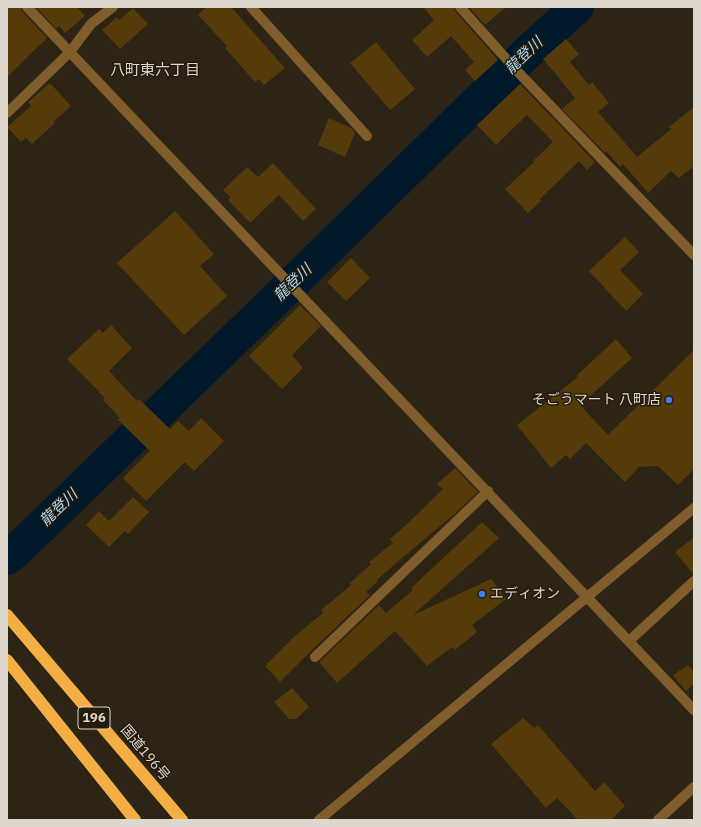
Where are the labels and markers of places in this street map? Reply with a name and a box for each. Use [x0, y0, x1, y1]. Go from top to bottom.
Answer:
place label: そごうマート 八町店 [532, 392, 661, 408]
marker: そごうマート 八町店 [664, 395, 674, 405]
place label: エディオン [490, 586, 560, 602]
marker: エディオン [477, 589, 487, 599]

